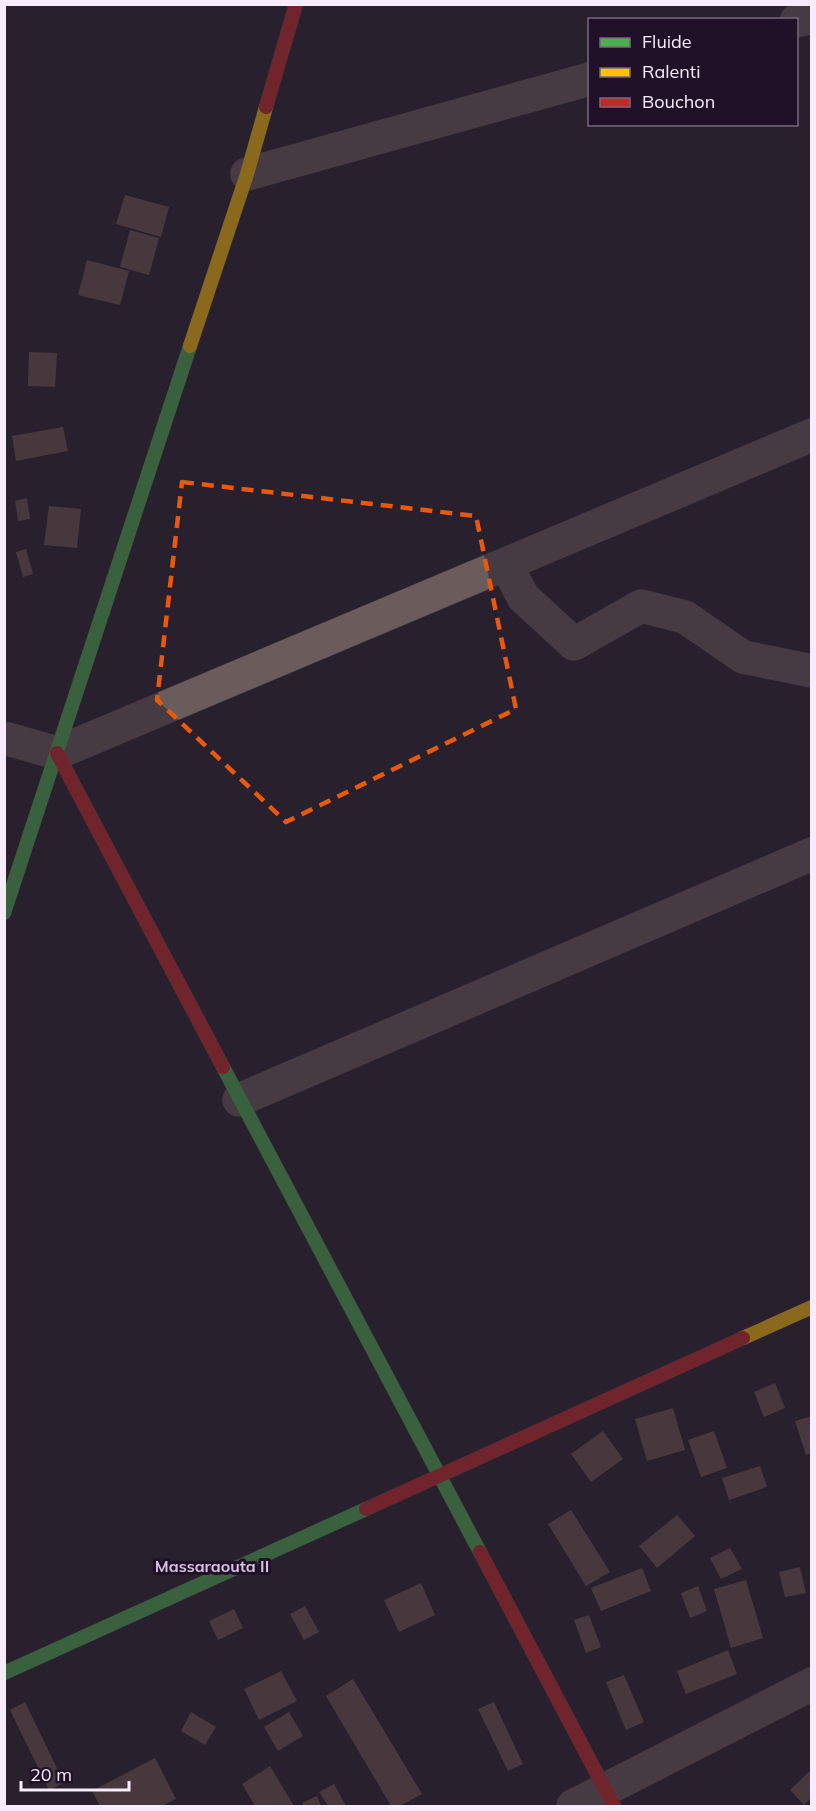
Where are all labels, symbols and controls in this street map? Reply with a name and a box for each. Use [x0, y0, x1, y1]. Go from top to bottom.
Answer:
legend [588, 18, 798, 126]
text: Fluide [642, 30, 692, 53]
text: Ralenti [642, 60, 700, 83]
text: Bouchon [642, 90, 715, 113]
district label: Massaraouta II [155, 1556, 269, 1576]
scale bar [21, 1754, 129, 1792]
text: 20 m [30, 1763, 72, 1786]

